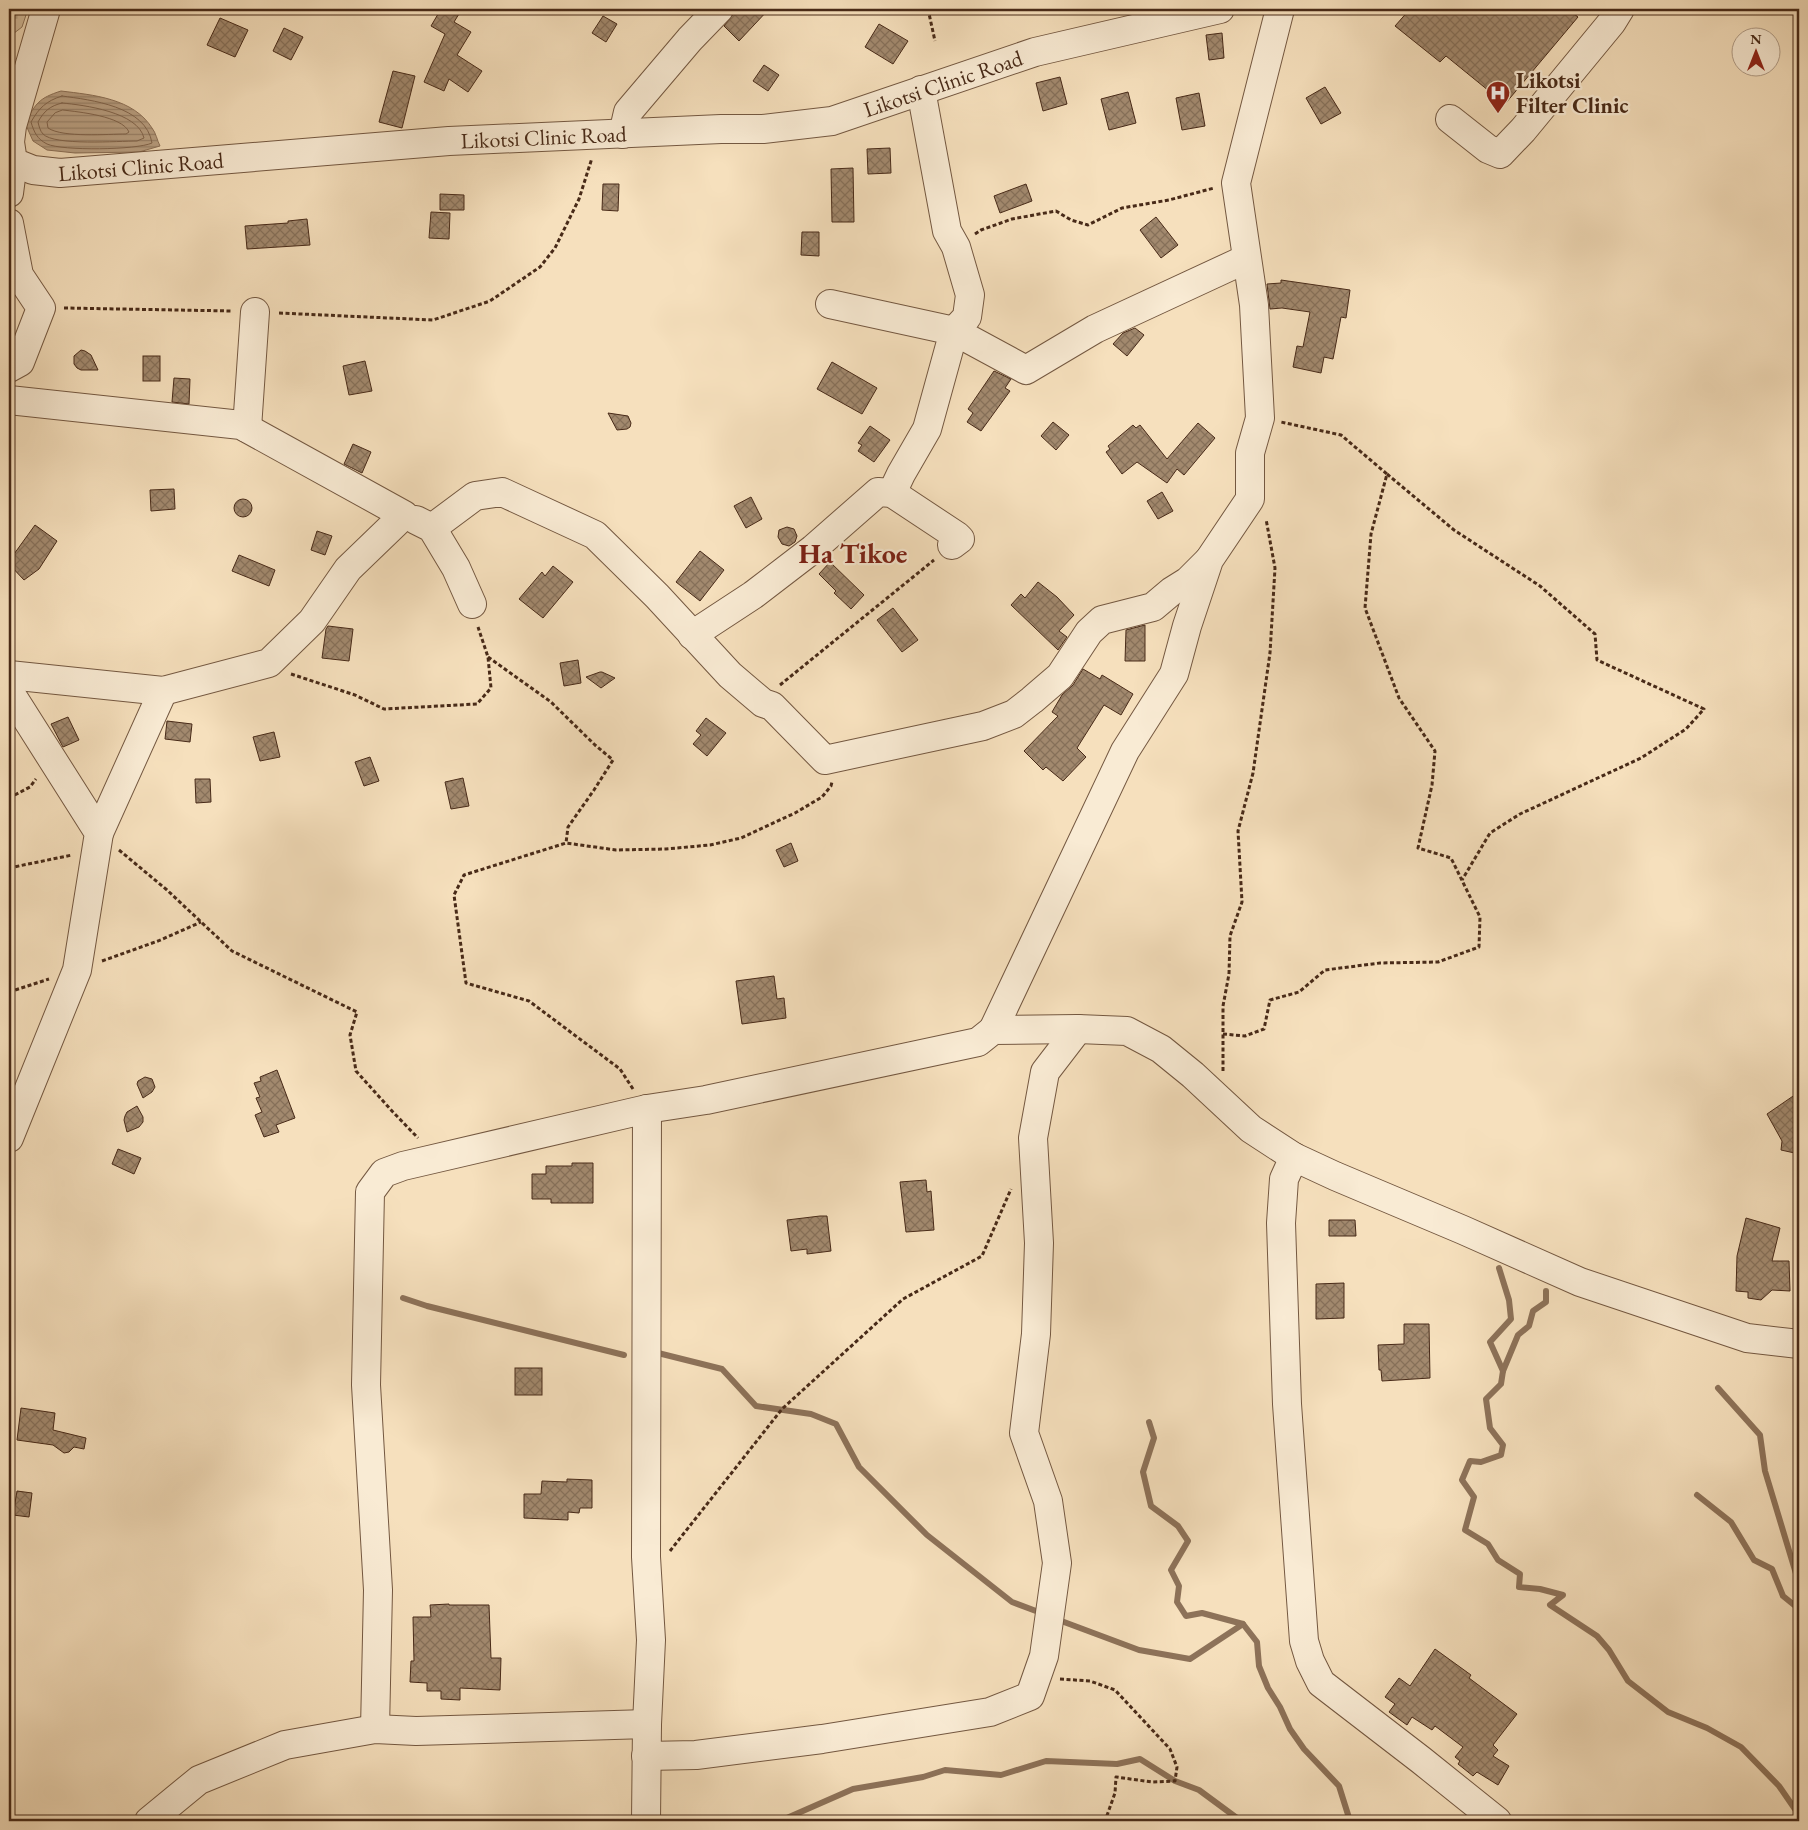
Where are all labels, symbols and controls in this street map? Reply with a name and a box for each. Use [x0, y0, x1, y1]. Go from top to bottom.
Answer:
north arrow [1730, 28, 1780, 78]
text: N [1750, 30, 1762, 48]
street label: Likotsi Clinic Road [860, 43, 1027, 124]
place label: Likotsi Filter Clinic [1516, 66, 1629, 120]
hospital icon: Likotsi Filter Clinic [1485, 80, 1511, 114]
street label: Likotsi Clinic Road [460, 119, 628, 155]
street label: Likotsi Clinic Road [57, 145, 226, 188]
district label: Ha Tikoe [799, 535, 907, 571]

